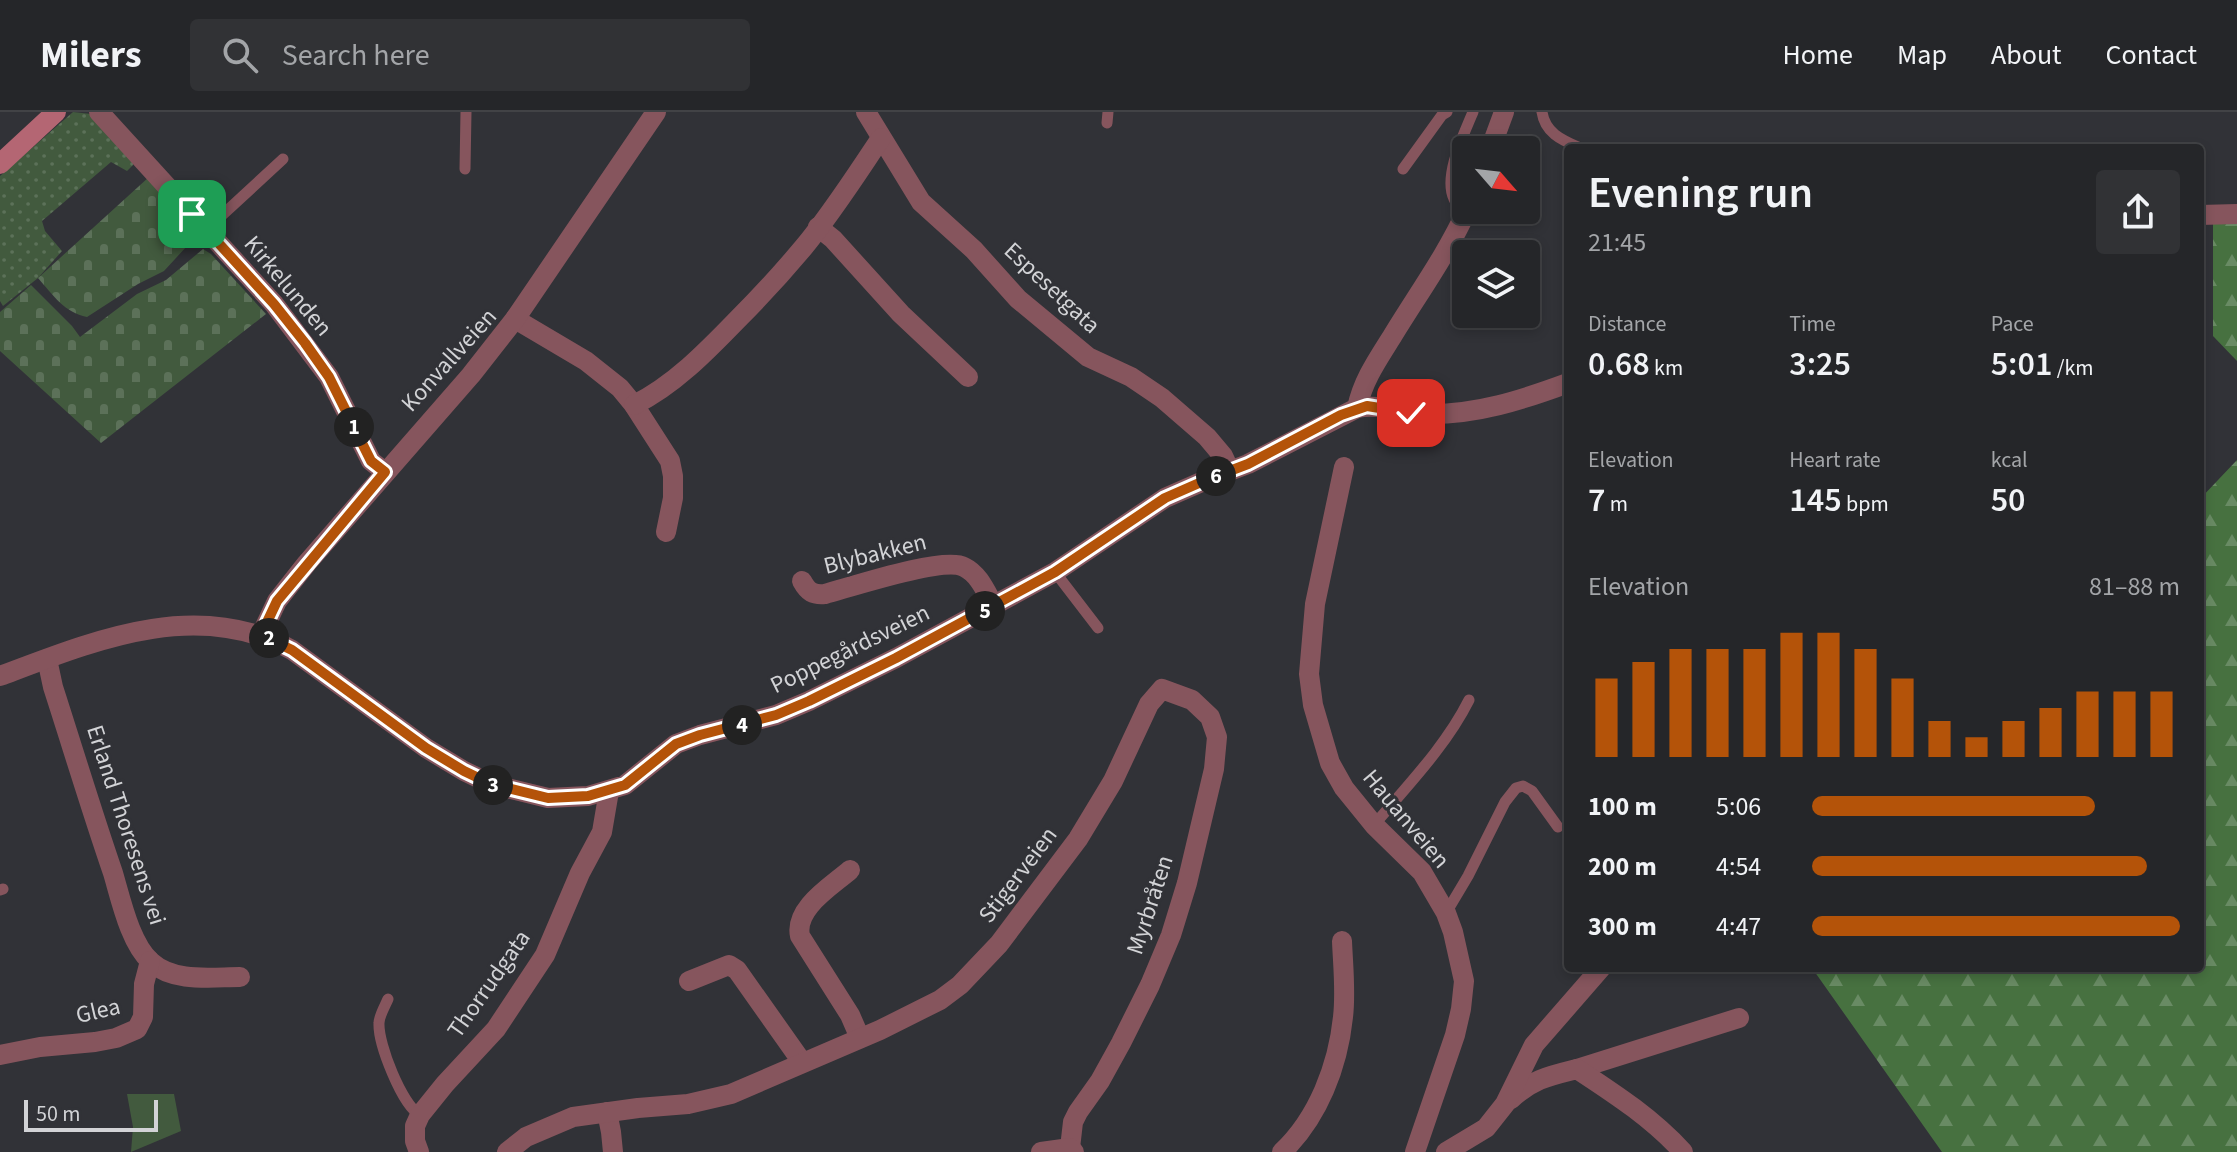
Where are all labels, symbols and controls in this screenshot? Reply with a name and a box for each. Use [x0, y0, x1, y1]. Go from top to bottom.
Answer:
search box [190, 19, 750, 91]
text: Milers [40, 28, 142, 82]
icon: search [218, 33, 262, 77]
text: Search here [282, 34, 430, 77]
text: Home [1782, 35, 1853, 75]
text: Map [1897, 35, 1947, 75]
text: About [1991, 35, 2062, 75]
text: Contact [2106, 35, 2197, 75]
north arrow [1452, 136, 1540, 224]
map controls [1452, 136, 1540, 328]
text: Evening run [1588, 162, 1813, 225]
button: share [2096, 170, 2180, 254]
pin [158, 180, 226, 248]
icon: arrive [170, 192, 214, 236]
text: 21:45 [1588, 224, 1646, 261]
street label: Kirkelunden [235, 228, 341, 344]
street label: Espesetgata [996, 234, 1108, 342]
button: layers [1452, 240, 1540, 328]
street label: Konvallveien [393, 300, 505, 420]
text: Distance [1588, 308, 1666, 340]
text: Time [1789, 308, 1836, 340]
text: Pace [1991, 308, 2034, 340]
text: 0.68 [1588, 340, 1650, 389]
text: 3:25 [1789, 340, 1851, 389]
text: 5:01 [1991, 340, 2052, 389]
text: km [1650, 352, 1683, 384]
text: /km [2052, 352, 2094, 384]
pin [1377, 379, 1445, 447]
icon: check [1389, 391, 1433, 435]
pin: 1 [334, 407, 374, 447]
text: 1 [348, 411, 360, 443]
text: Elevation [1588, 444, 1674, 476]
text: Heart rate [1789, 444, 1881, 476]
text: kcal [1991, 444, 2028, 476]
pin: 6 [1196, 456, 1236, 496]
text: 6 [1210, 460, 1222, 492]
text: 7 [1588, 476, 1605, 525]
text: 145 [1789, 476, 1842, 525]
text: 50 [1991, 476, 2026, 525]
text: m [1605, 488, 1628, 520]
text: bpm [1842, 488, 1889, 520]
street label: Blybakken [820, 524, 930, 584]
text: Elevation [1588, 568, 1689, 605]
text: 81–88 m [2089, 568, 2180, 605]
pin: 5 [965, 591, 1005, 631]
street label: Poppegårdsveien [764, 595, 936, 703]
text: 5 [979, 595, 991, 627]
pin: 2 [249, 618, 289, 658]
text: 2 [263, 622, 275, 654]
pin: 4 [722, 705, 762, 745]
text: 4 [736, 709, 748, 741]
street label: Erland Thoresens vei [77, 721, 175, 929]
street label: Hauanveien [1354, 762, 1458, 876]
pin: 3 [473, 765, 513, 805]
text: 3 [487, 769, 499, 801]
text: 100 m [1588, 788, 1657, 825]
text: 5:06 [1716, 788, 1761, 825]
street label: Stigerveien [970, 819, 1066, 931]
text: 200 m [1588, 848, 1657, 885]
text: 4:54 [1716, 848, 1761, 885]
street label: Myrbråten [1118, 851, 1182, 959]
text: 300 m [1588, 908, 1657, 945]
text: 4:47 [1716, 908, 1761, 945]
street label: Thorrudgata [439, 923, 539, 1045]
street label: Glea [72, 989, 124, 1033]
scale bar [24, 1096, 158, 1132]
text: 50 m [36, 1098, 81, 1130]

